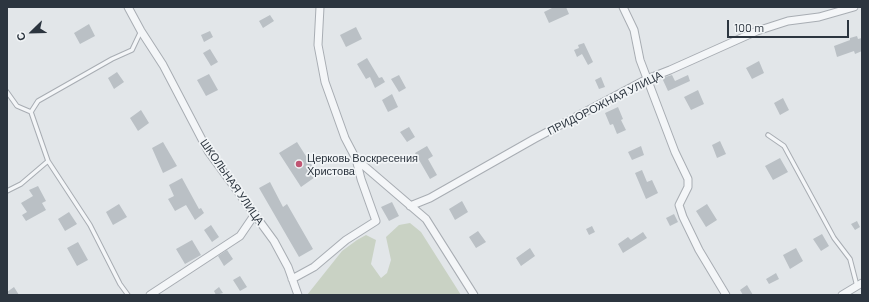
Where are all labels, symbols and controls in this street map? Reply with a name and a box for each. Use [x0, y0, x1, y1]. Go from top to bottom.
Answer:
north arrow [12, 12, 52, 52]
scale bar [729, 12, 851, 38]
text: 100 m [734, 20, 764, 34]
text: С [13, 31, 28, 43]
street label: ПРИДОРОЖНАЯ УЛИЦА [545, 68, 665, 138]
street label: ШКОЛЬНАЯ УЛИЦА [197, 136, 267, 228]
place label: Церковь Воскресения Христова [307, 151, 418, 177]
marker: Церковь Воскресения Христова [294, 159, 304, 169]

